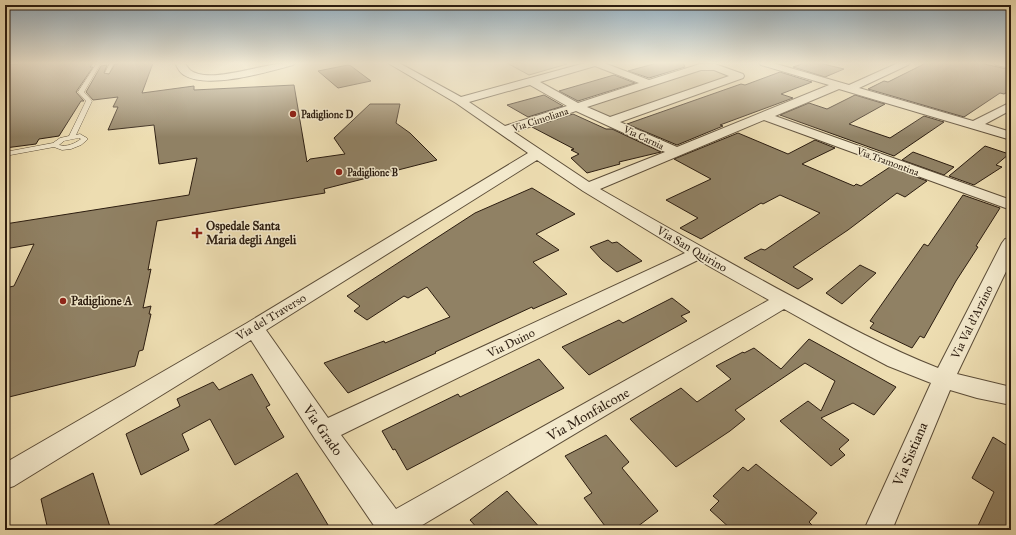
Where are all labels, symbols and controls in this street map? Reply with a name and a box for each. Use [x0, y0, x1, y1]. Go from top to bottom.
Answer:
street label: Via Cimoliana [510, 105, 571, 135]
marker: Padiglione D [288, 109, 298, 119]
place label: Padiglione D [301, 109, 353, 121]
street label: Via Carnia [621, 123, 666, 153]
street label: Via Tramontina [854, 145, 921, 179]
marker: Padiglione B [334, 167, 344, 177]
place label: Padiglione B [347, 167, 398, 179]
place label: Ospedale Santa Maria degli Angeli [206, 219, 297, 248]
street label: Via San Quirino [653, 223, 730, 275]
marker: Ospedale Santa Maria degli Angeli [191, 227, 203, 239]
street label: Via Val d'Arzino [948, 283, 996, 362]
street label: Via del Traverso [233, 291, 309, 344]
place label: Padiglione A [71, 294, 133, 309]
marker: Padiglione A [58, 296, 68, 306]
street label: Via Duino [484, 326, 537, 361]
street label: Via Monfalcone [543, 384, 633, 445]
street label: Via Grado [298, 401, 346, 459]
street label: Via Sistiana [889, 420, 932, 490]

